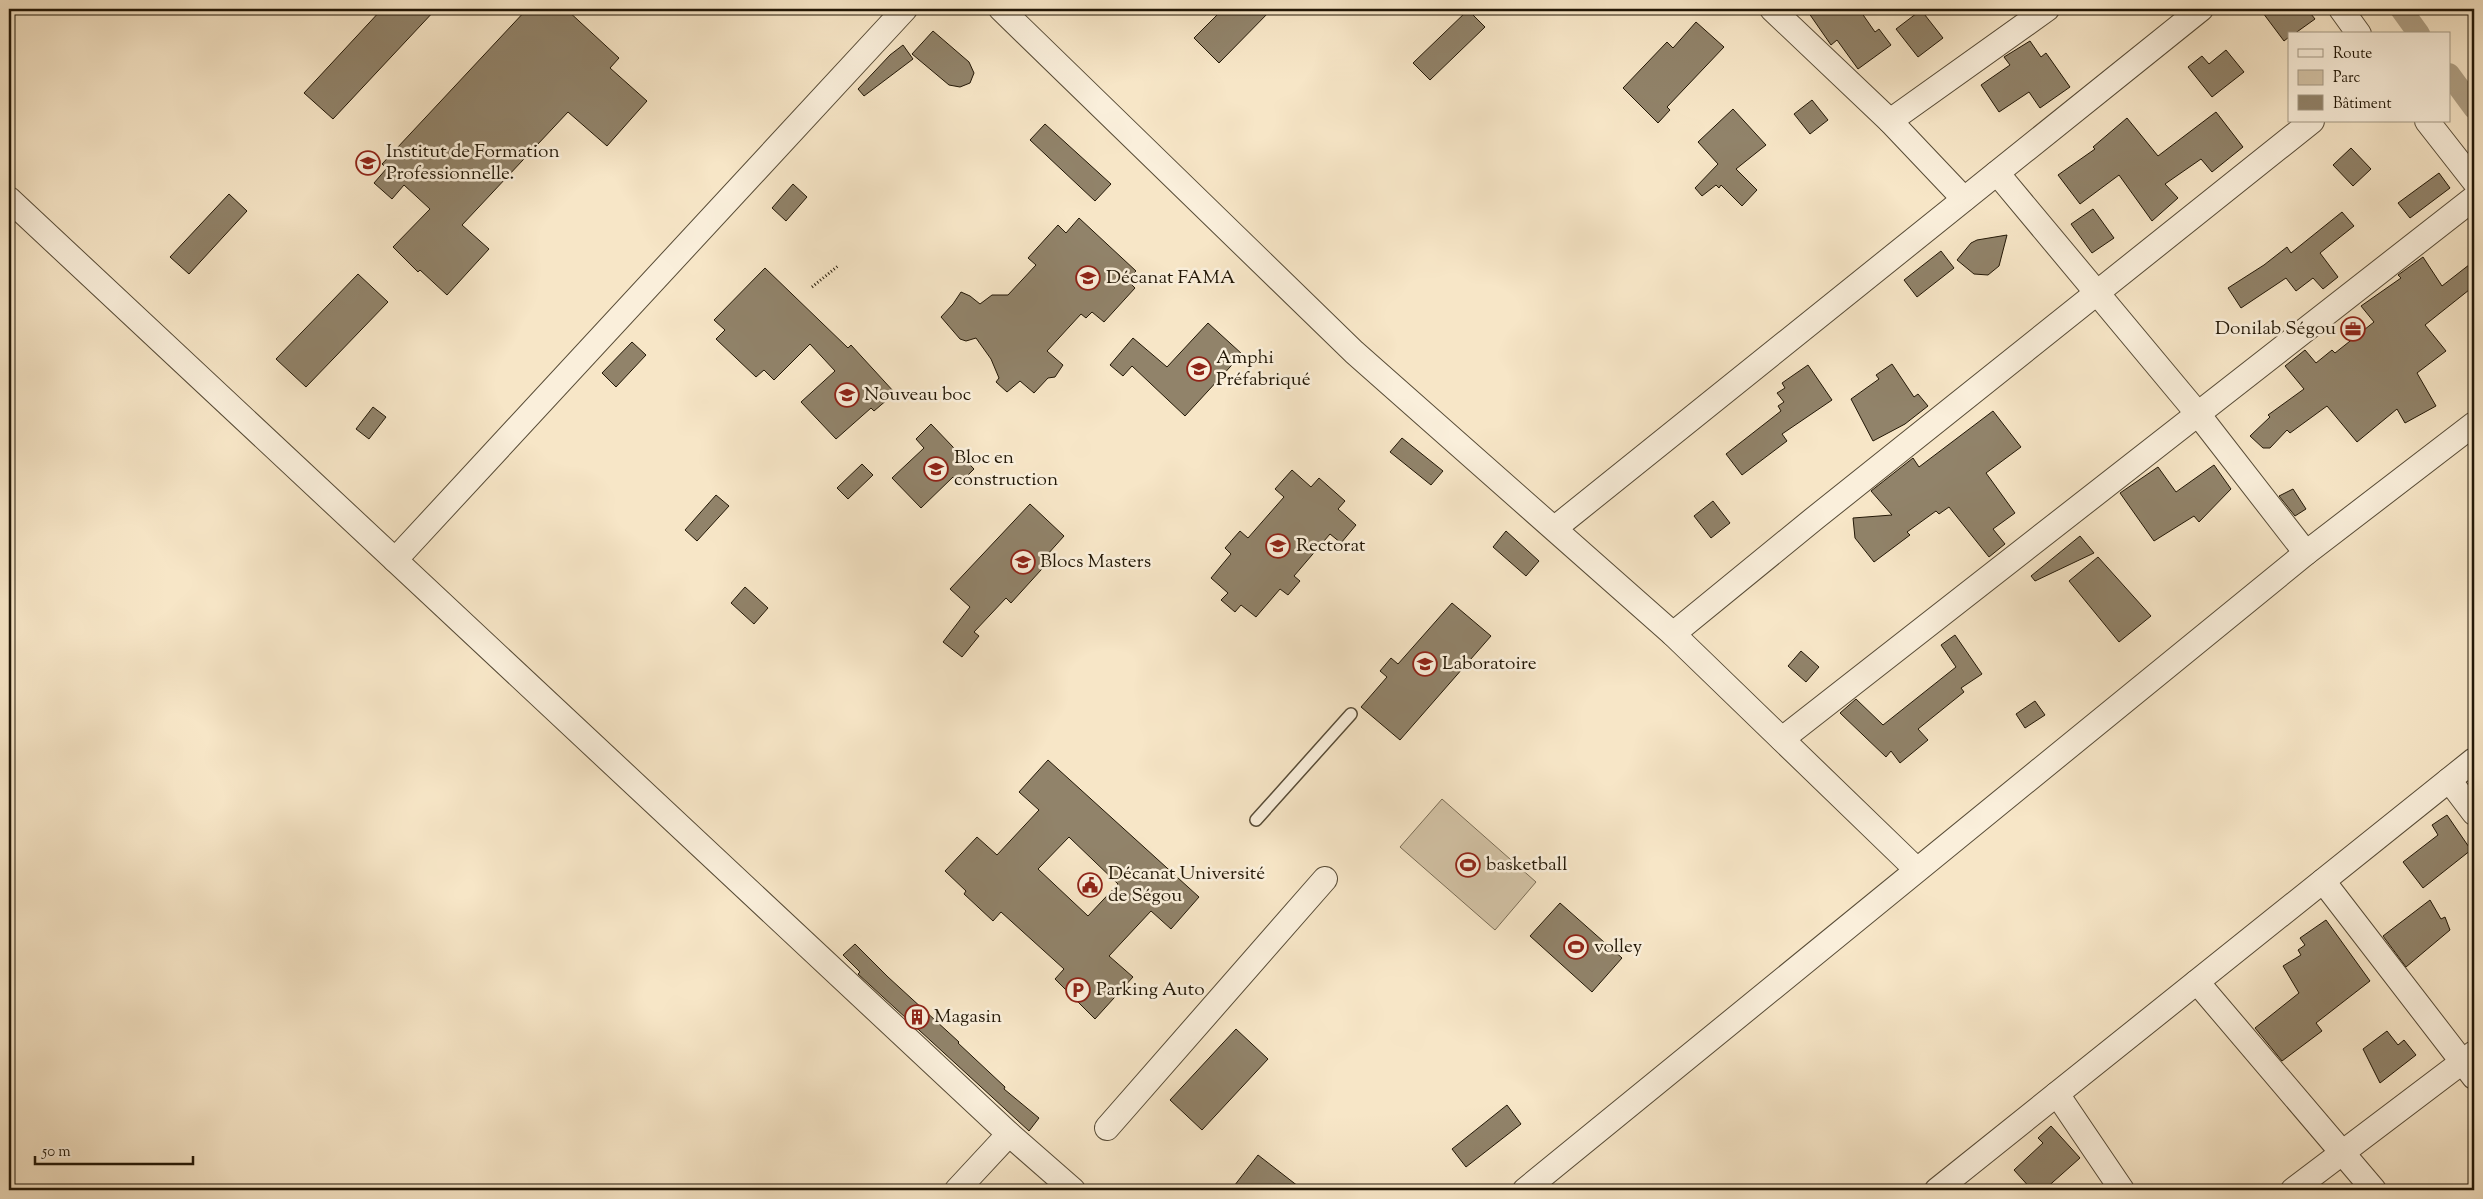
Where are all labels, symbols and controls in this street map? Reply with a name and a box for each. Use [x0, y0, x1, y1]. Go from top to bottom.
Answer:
legend [2288, 32, 2450, 122]
text: Route [2333, 44, 2372, 65]
text: Parc [2333, 68, 2361, 89]
text: Bâtiment [2333, 94, 2392, 115]
place label: Institut de Formation Professionnelle. [386, 139, 560, 188]
school or university icon: Institut de Formation Professionnelle. [355, 150, 381, 176]
school or university icon: Décanat FAMA [1075, 265, 1101, 291]
place label: Décanat FAMA [1106, 265, 1236, 292]
place label: Donilab Ségou [2215, 316, 2336, 343]
office icon: Donilab Ségou [2340, 316, 2366, 342]
place label: Amphi Préfabriqué [1216, 345, 1311, 394]
school or university icon: Amphi Préfabriqué [1186, 356, 1212, 382]
school or university icon: Nouveau boc [834, 382, 860, 408]
place label: Nouveau boc [864, 382, 972, 409]
place label: Bloc en construction [954, 445, 1058, 494]
school or university icon: Bloc en construction [923, 456, 949, 482]
school or university icon: Rectorat [1265, 533, 1291, 559]
place label: Rectorat [1296, 533, 1366, 560]
school or university icon: Blocs Masters [1010, 549, 1036, 575]
place label: Blocs Masters [1040, 549, 1151, 576]
school or university icon: Laboratoire [1412, 651, 1438, 677]
place label: Laboratoire [1442, 651, 1537, 678]
sports icon: basketball [1455, 852, 1481, 878]
place label: basketball [1486, 852, 1567, 879]
place label: Décanat Université de Ségou [1108, 861, 1265, 910]
public building icon: Décanat Université de Ségou [1077, 872, 1103, 898]
sports icon: volley [1563, 934, 1589, 960]
place label: volley [1594, 934, 1643, 961]
parking icon: Parking Auto [1065, 977, 1091, 1003]
place label: Parking Auto [1096, 977, 1205, 1004]
building icon: Magasin [904, 1004, 930, 1030]
place label: Magasin [934, 1004, 1002, 1031]
scale bar [35, 1134, 192, 1166]
text: 50 m [41, 1142, 71, 1163]

